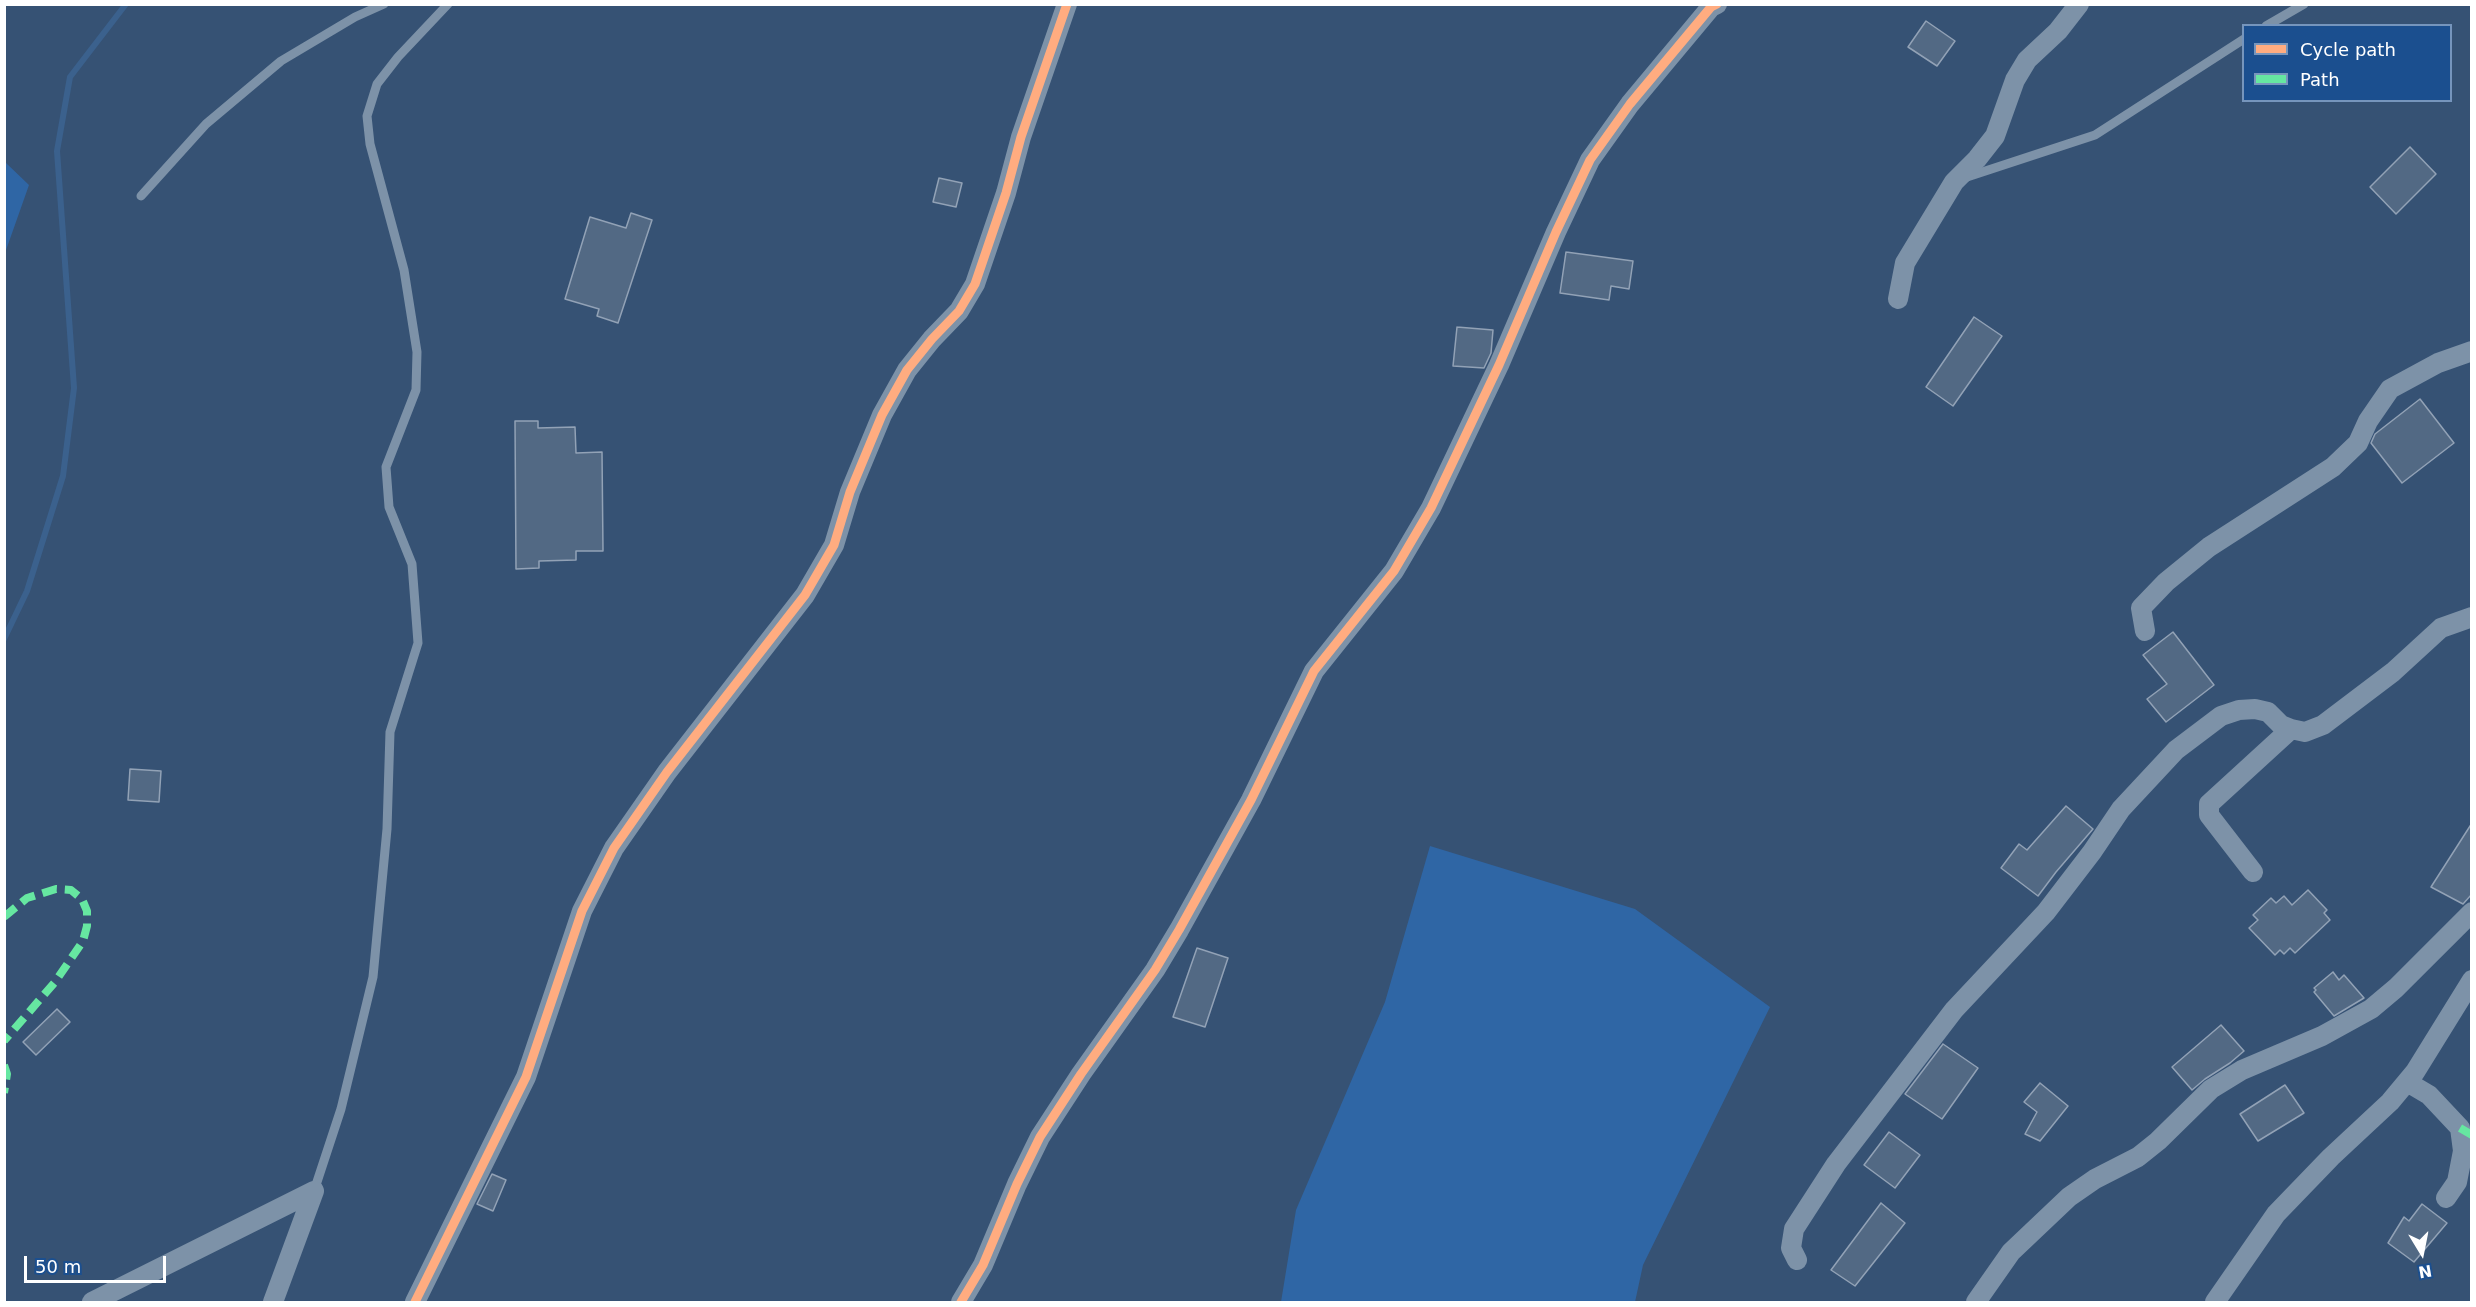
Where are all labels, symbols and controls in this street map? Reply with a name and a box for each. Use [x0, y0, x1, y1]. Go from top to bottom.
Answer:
legend [2242, 24, 2452, 102]
text: Cycle path [2300, 39, 2396, 60]
text: Path [2300, 69, 2340, 90]
north arrow [2392, 1223, 2452, 1283]
scale bar [27, 1244, 170, 1282]
text: 50 m [35, 1256, 81, 1277]
text: N [2417, 1261, 2433, 1282]

